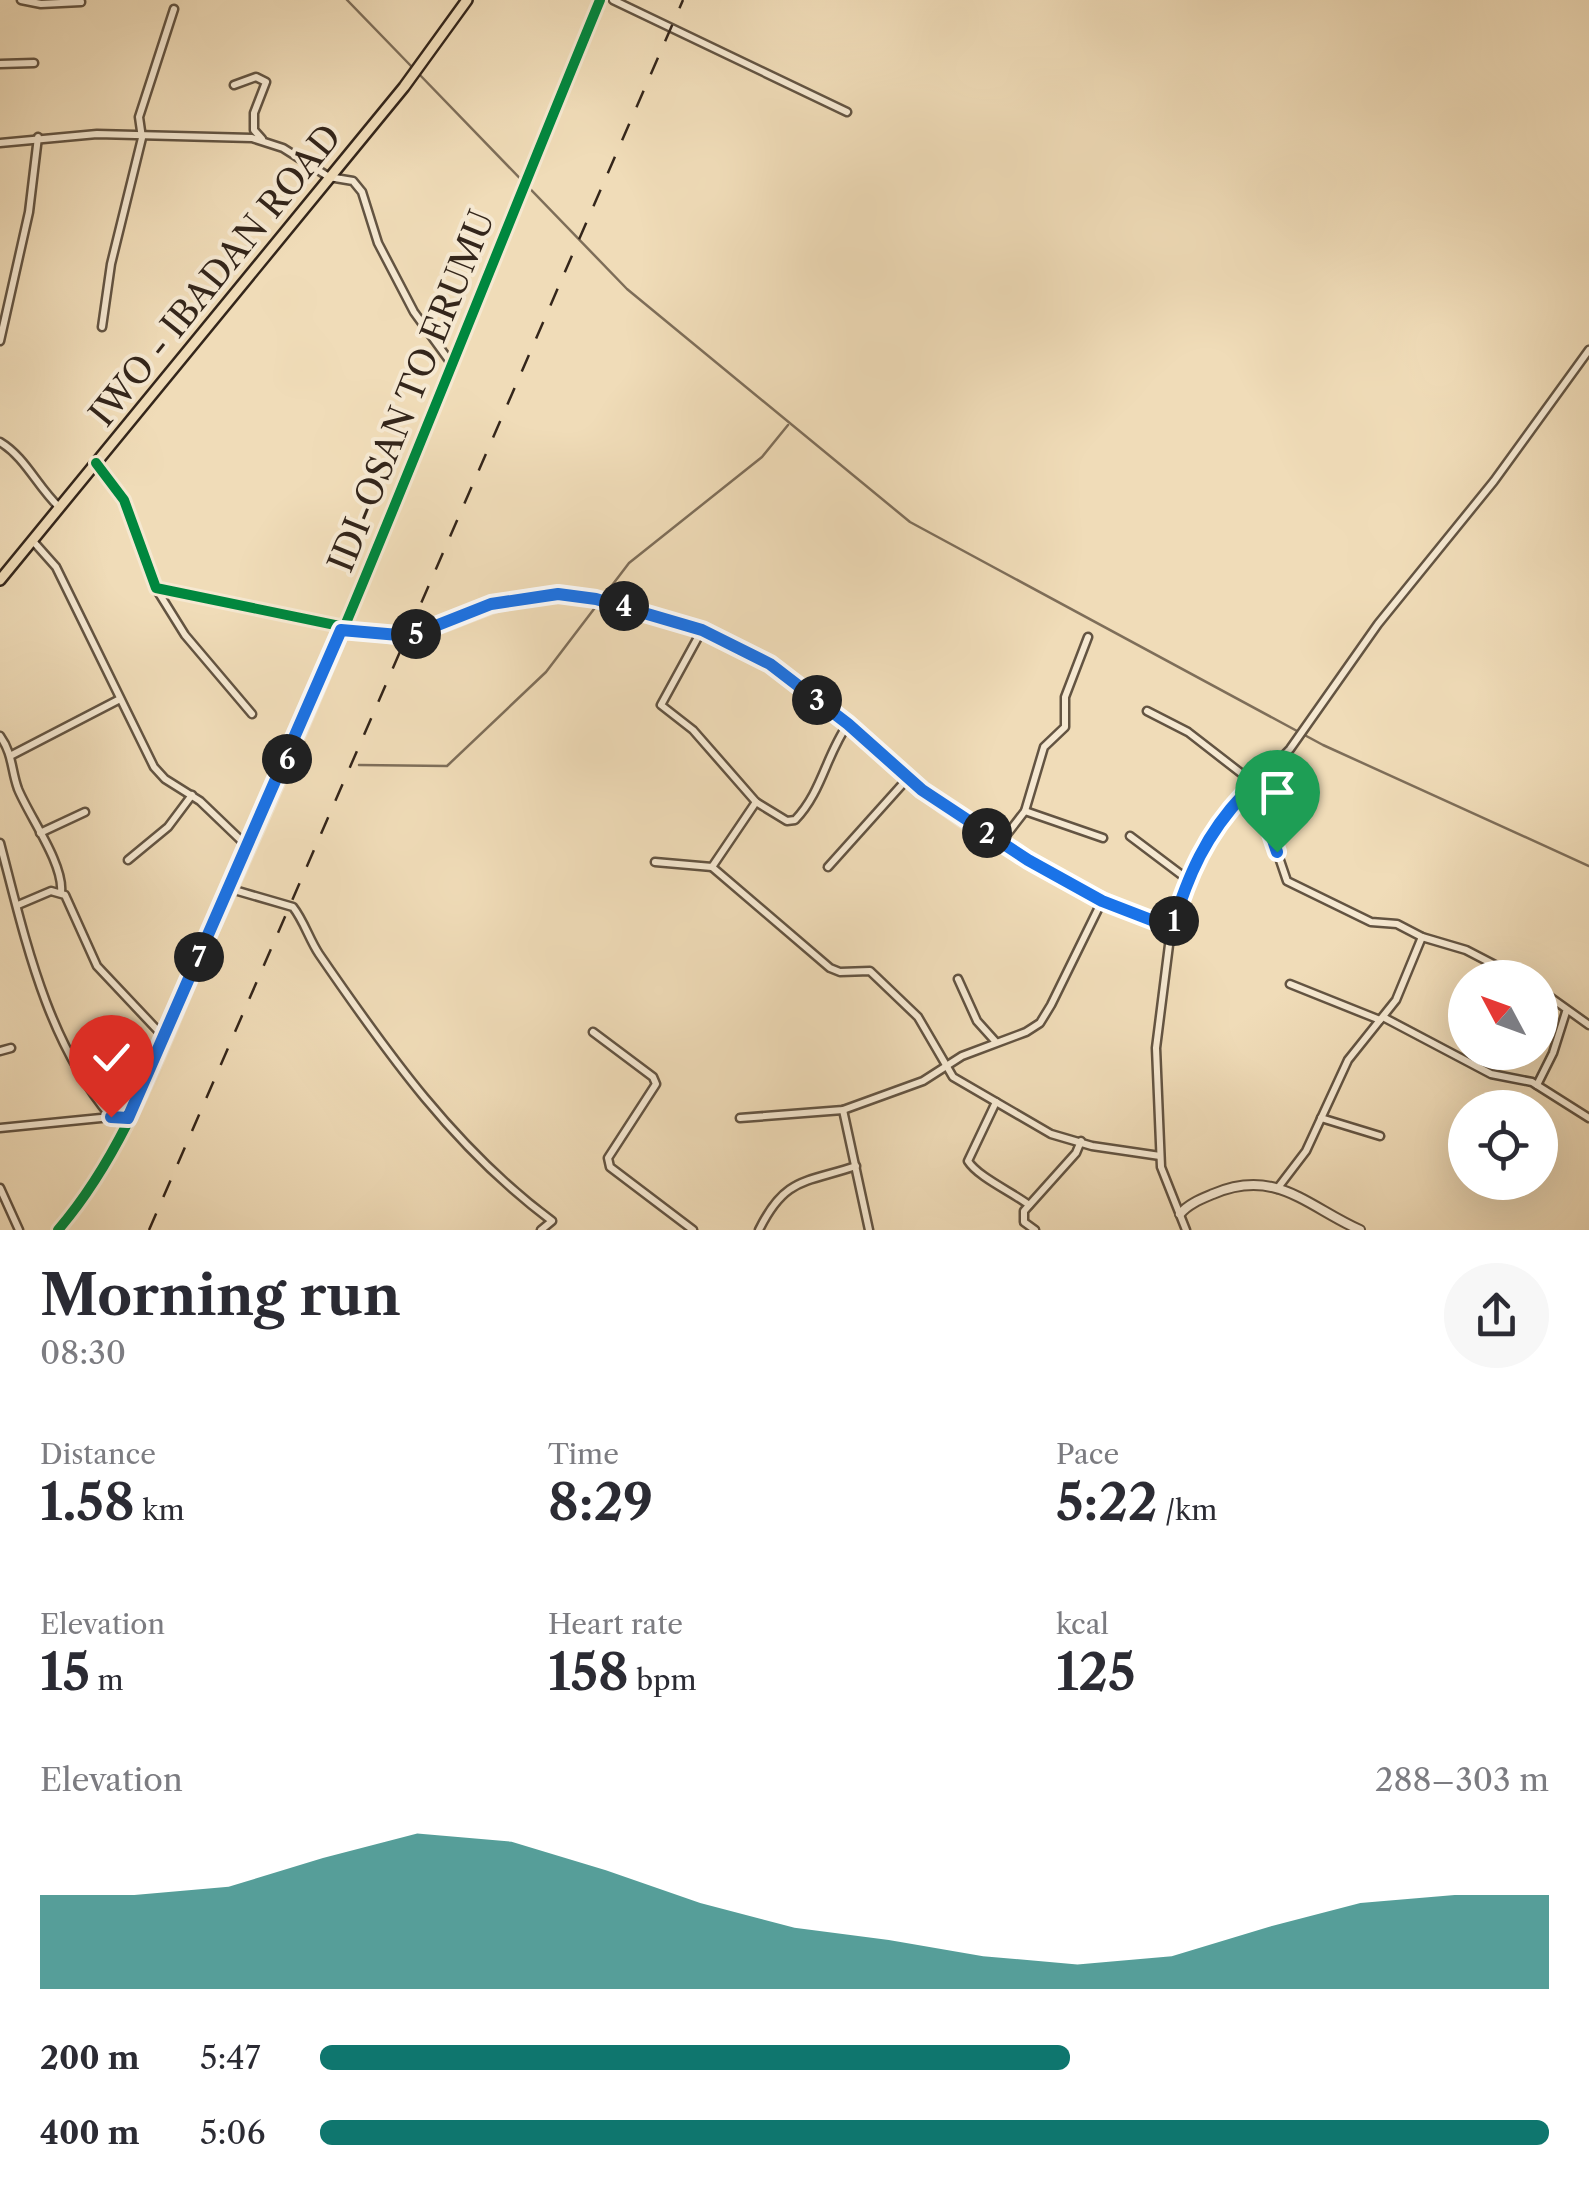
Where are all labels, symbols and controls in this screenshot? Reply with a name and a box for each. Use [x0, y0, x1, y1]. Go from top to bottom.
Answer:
street label: IWO - IBADAN ROAD [80, 115, 350, 435]
street label: IDI-OSAN TO ERUMU [319, 204, 503, 578]
pin: 4 [599, 581, 649, 631]
text: 4 [616, 589, 632, 623]
pin: 5 [391, 609, 441, 659]
text: 5 [408, 617, 424, 651]
pin: 3 [792, 675, 842, 725]
text: 3 [809, 683, 825, 717]
pin: 6 [262, 734, 312, 784]
text: 6 [279, 742, 295, 776]
pin [1235, 750, 1320, 853]
icon: arrive [1250, 765, 1305, 820]
pin: 2 [962, 808, 1012, 858]
text: 2 [979, 816, 995, 850]
pin: 1 [1149, 896, 1199, 946]
text: 1 [1168, 904, 1180, 938]
pin: 7 [174, 932, 224, 982]
text: 7 [192, 940, 206, 974]
north arrow [1448, 960, 1558, 1070]
map controls [1448, 960, 1558, 1200]
pin [69, 1015, 154, 1118]
icon: check [84, 1030, 139, 1085]
button: locate [1448, 1090, 1558, 1200]
text: Morning run [40, 1262, 401, 1329]
button: share [1444, 1263, 1549, 1368]
text: 08:30 [40, 1333, 126, 1372]
text: Distance [40, 1437, 156, 1471]
text: Time [548, 1437, 619, 1471]
text: Pace [1056, 1437, 1119, 1471]
text: 1.58 [40, 1471, 135, 1533]
text: 8:29 [548, 1471, 653, 1533]
text: 5:22 [1056, 1471, 1158, 1533]
text: km [135, 1493, 184, 1527]
text: /km [1158, 1493, 1217, 1527]
text: Elevation [40, 1607, 165, 1641]
text: Heart rate [548, 1607, 683, 1641]
text: kcal [1056, 1607, 1109, 1641]
text: 15 [40, 1641, 90, 1703]
text: 158 [548, 1641, 629, 1703]
text: 125 [1056, 1641, 1136, 1703]
text: m [90, 1663, 124, 1697]
text: bpm [629, 1663, 697, 1697]
text: Elevation [40, 1760, 183, 1799]
text: 288–303 m [1375, 1760, 1549, 1799]
text: 200 m [40, 2038, 140, 2077]
text: 5:47 [200, 2038, 261, 2077]
text: 400 m [40, 2113, 140, 2152]
text: 5:06 [200, 2113, 265, 2152]

